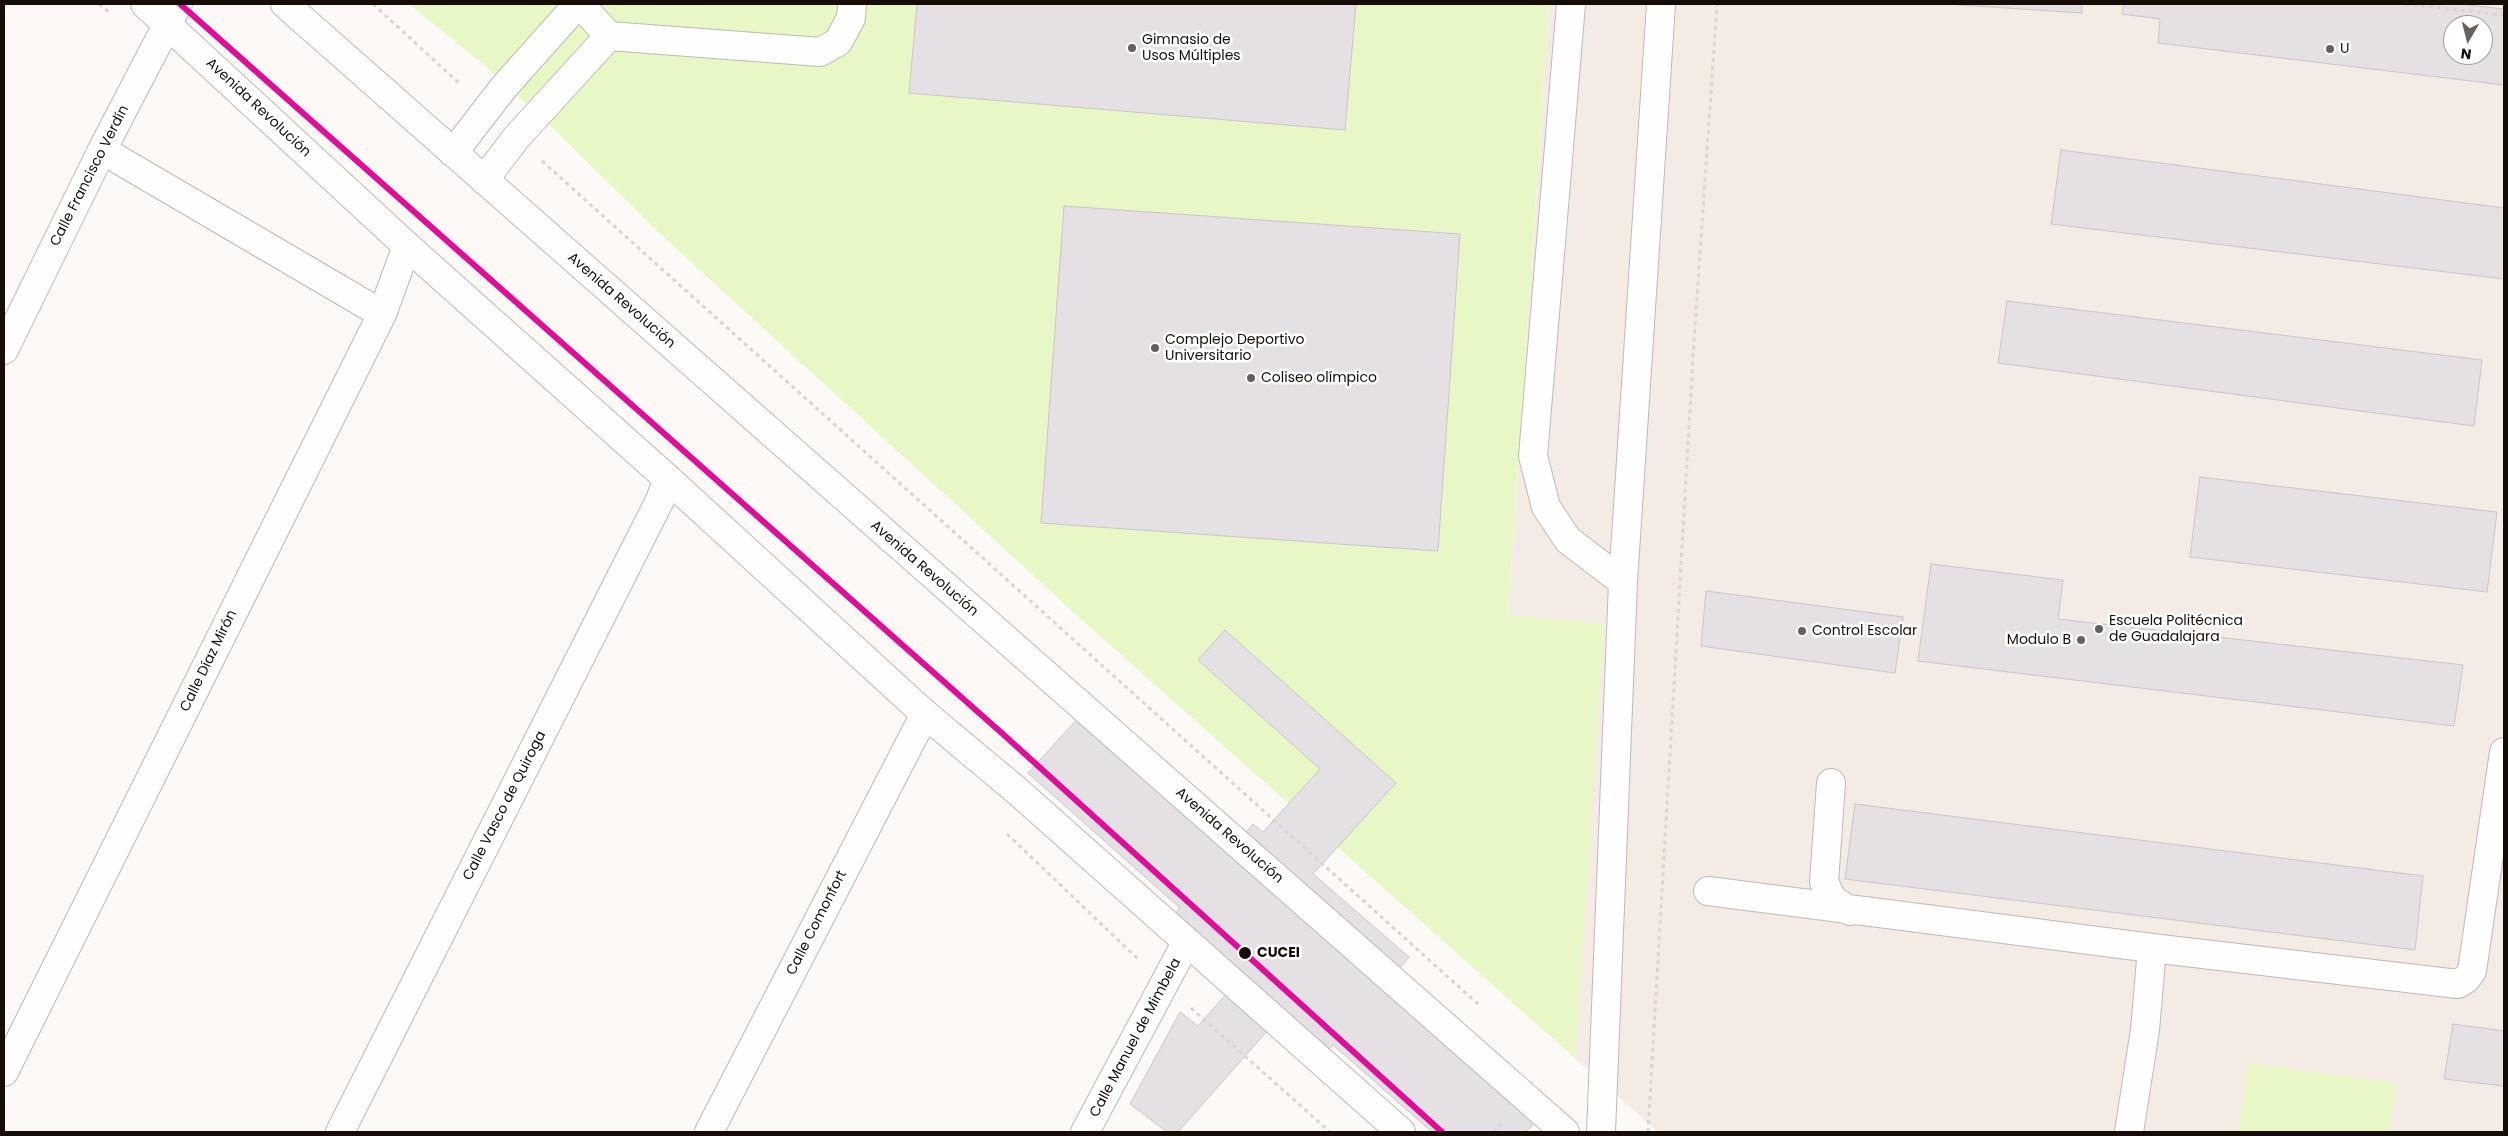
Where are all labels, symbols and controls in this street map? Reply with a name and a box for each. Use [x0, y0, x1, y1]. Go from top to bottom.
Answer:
north arrow [2443, 15, 2493, 65]
place label: Gimnasio de Usos Múltiples [1142, 32, 1241, 64]
place label: U [2340, 41, 2349, 57]
marker: Gimnasio de Usos Múltiples [1126, 42, 1138, 54]
marker: U [2324, 43, 2336, 55]
text: N [2459, 43, 2473, 64]
street label: Avenida Revolución [202, 55, 314, 161]
street label: Calle Francisco Verdín [47, 103, 133, 249]
street label: Avenida Revolución [564, 250, 678, 352]
place label: Complejo Deportivo Universitario [1165, 332, 1305, 364]
marker: Complejo Deportivo Universitario [1149, 342, 1161, 354]
place label: Coliseo olímpico [1261, 370, 1377, 386]
marker: Coliseo olímpico [1245, 372, 1257, 384]
street label: Avenida Revolución [867, 518, 981, 620]
street label: Calle Díaz Mirón [177, 607, 241, 715]
place label: Escuela Politécnica de Guadalajara [2109, 613, 2243, 646]
place label: Control Escolar [1812, 623, 1917, 639]
marker: Escuela Politécnica de Guadalajara [2093, 623, 2105, 635]
marker: Control Escolar [1796, 625, 1808, 637]
place label: Modulo B [2007, 632, 2071, 648]
marker: Modulo B [2075, 634, 2087, 646]
street label: Calle Vasco de Quiroga [460, 728, 550, 884]
street label: Avenida Revolución [1172, 785, 1286, 887]
street label: Calle Comonfort [783, 868, 851, 978]
marker: CUCEI [1237, 945, 1253, 961]
place label: CUCEI [1257, 945, 1300, 961]
street label: Calle Manuel de Mimbela [1087, 956, 1185, 1120]

